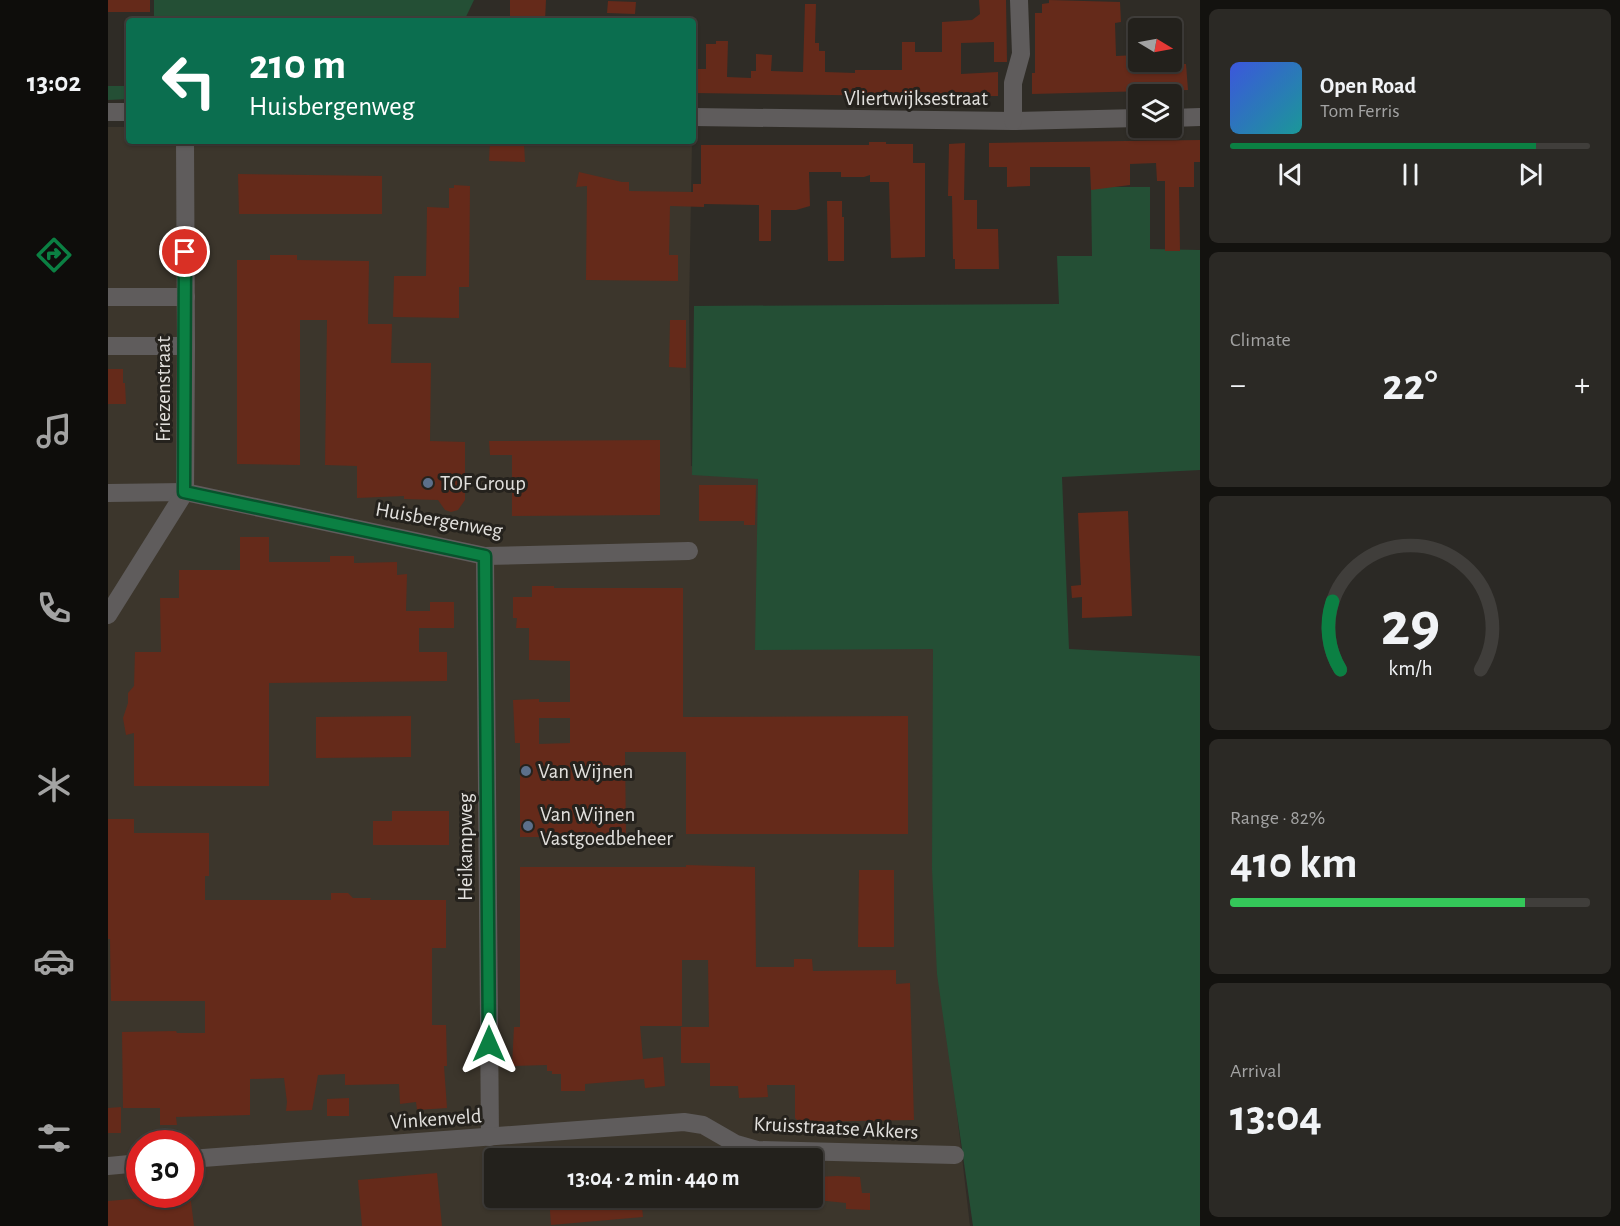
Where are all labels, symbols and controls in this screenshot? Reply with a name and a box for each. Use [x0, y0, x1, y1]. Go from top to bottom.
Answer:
north arrow [1128, 18, 1182, 72]
map controls [1128, 18, 1182, 138]
icon: left [150, 42, 228, 120]
text: 210 m [249, 44, 346, 86]
text: 13:02 [27, 69, 81, 96]
text: Open Road [1320, 75, 1416, 97]
button: layers [1128, 84, 1182, 138]
street label: Vliertwijksestraat [844, 88, 988, 109]
text: Huisbergenweg [249, 93, 415, 120]
text: Tom Ferris [1320, 101, 1400, 121]
icon: previous [1274, 158, 1307, 191]
icon: pause [1394, 158, 1427, 191]
icon: next [1514, 158, 1547, 191]
pin [159, 226, 210, 277]
icon: directions [33, 234, 75, 276]
icon: arrive [168, 235, 201, 268]
text: Climate [1230, 330, 1291, 350]
street label: Friezenstraat [153, 336, 174, 442]
text: 22° [1382, 363, 1438, 408]
text: − [1230, 369, 1246, 402]
text: + [1574, 369, 1590, 402]
icon: music [33, 410, 75, 452]
place label: TOF Group [440, 473, 526, 494]
marker: TOF Group [421, 476, 435, 490]
street label: Huisbergenweg [374, 498, 505, 542]
icon: phone [33, 587, 75, 629]
text: 29 [1380, 594, 1440, 656]
text: km/h [1388, 658, 1432, 679]
place label: Van Wijnen [538, 761, 633, 782]
icon: climate [33, 764, 75, 806]
marker: Van Wijnen [519, 764, 533, 778]
street label: Heikampweg [455, 792, 476, 901]
place label: Van Wijnen Vastgoedbeheer [540, 804, 673, 849]
text: Range · 82% [1230, 808, 1325, 828]
marker: Van Wijnen Vastgoedbeheer [521, 819, 535, 833]
text: 410 km [1230, 841, 1358, 886]
icon: car [33, 940, 75, 982]
position arrow [457, 1012, 521, 1076]
text: Arrival [1230, 1061, 1281, 1081]
text: 13:04 [1230, 1094, 1322, 1139]
street label: Vinkenveld [390, 1105, 482, 1133]
street label: Kruisstraatse Akkers [753, 1113, 919, 1143]
icon: filters [33, 1117, 75, 1159]
speed limit sign: 30 [126, 1130, 204, 1208]
text: 13:04 · 2 min · 440 m [568, 1167, 739, 1189]

